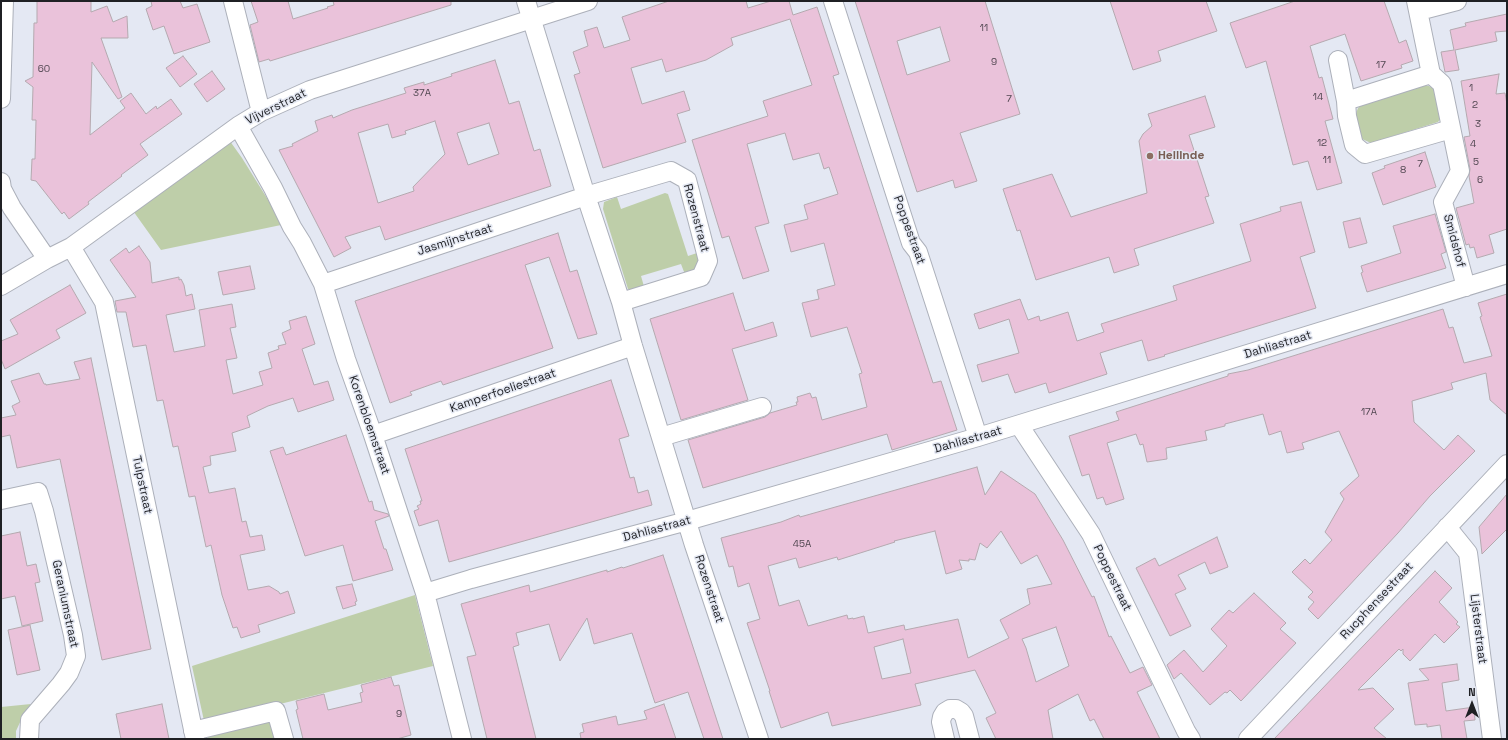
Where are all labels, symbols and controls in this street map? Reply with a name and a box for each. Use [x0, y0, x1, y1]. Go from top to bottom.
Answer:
house number: 11 [980, 22, 988, 34]
house number: 9 [991, 56, 997, 68]
house number: 17 [1376, 59, 1386, 71]
house number: 60 [38, 63, 50, 75]
house number: 1 [1469, 82, 1473, 94]
street label: Vijverstraat [243, 86, 309, 128]
house number: 37A [413, 87, 431, 99]
house number: 14 [1313, 91, 1323, 103]
house number: 7 [1006, 93, 1012, 105]
house number: 2 [1472, 99, 1478, 111]
house number: 3 [1475, 118, 1481, 130]
house number: 12 [1317, 137, 1327, 149]
house number: 4 [1470, 138, 1476, 150]
place label: Heilinde [1158, 149, 1204, 163]
marker: Heilinde [1145, 151, 1155, 161]
house number: 11 [1323, 154, 1331, 166]
house number: 5 [1473, 156, 1479, 168]
house number: 7 [1417, 158, 1423, 170]
house number: 8 [1400, 164, 1406, 176]
house number: 6 [1477, 174, 1483, 186]
street label: Rozenstraat [680, 182, 712, 254]
street label: Poppestraat [890, 194, 928, 266]
street label: Smidshof [1440, 213, 1468, 269]
street label: Jasmijnstraat [415, 221, 495, 259]
street label: Dahliastraat [1242, 328, 1314, 362]
street label: Kamperfoeliestraat [448, 366, 558, 416]
street label: Korenbloemstraat [345, 374, 393, 476]
house number: 17A [1361, 406, 1377, 418]
street label: Dahliastraat [932, 423, 1004, 457]
street label: Tulpstraat [129, 455, 155, 515]
street label: Dahliastraat [621, 513, 693, 545]
house number: 45A [793, 538, 811, 550]
street label: Poppestraat [1090, 543, 1134, 613]
street label: Rozenstraat [691, 553, 727, 625]
street label: Geraniumstraat [49, 559, 81, 649]
street label: Rucphensestraat [1338, 560, 1416, 642]
street label: Lijsterstraat [1467, 593, 1489, 665]
north arrow [1452, 684, 1492, 724]
text: N [1468, 685, 1476, 699]
house number: 9 [396, 708, 402, 720]

